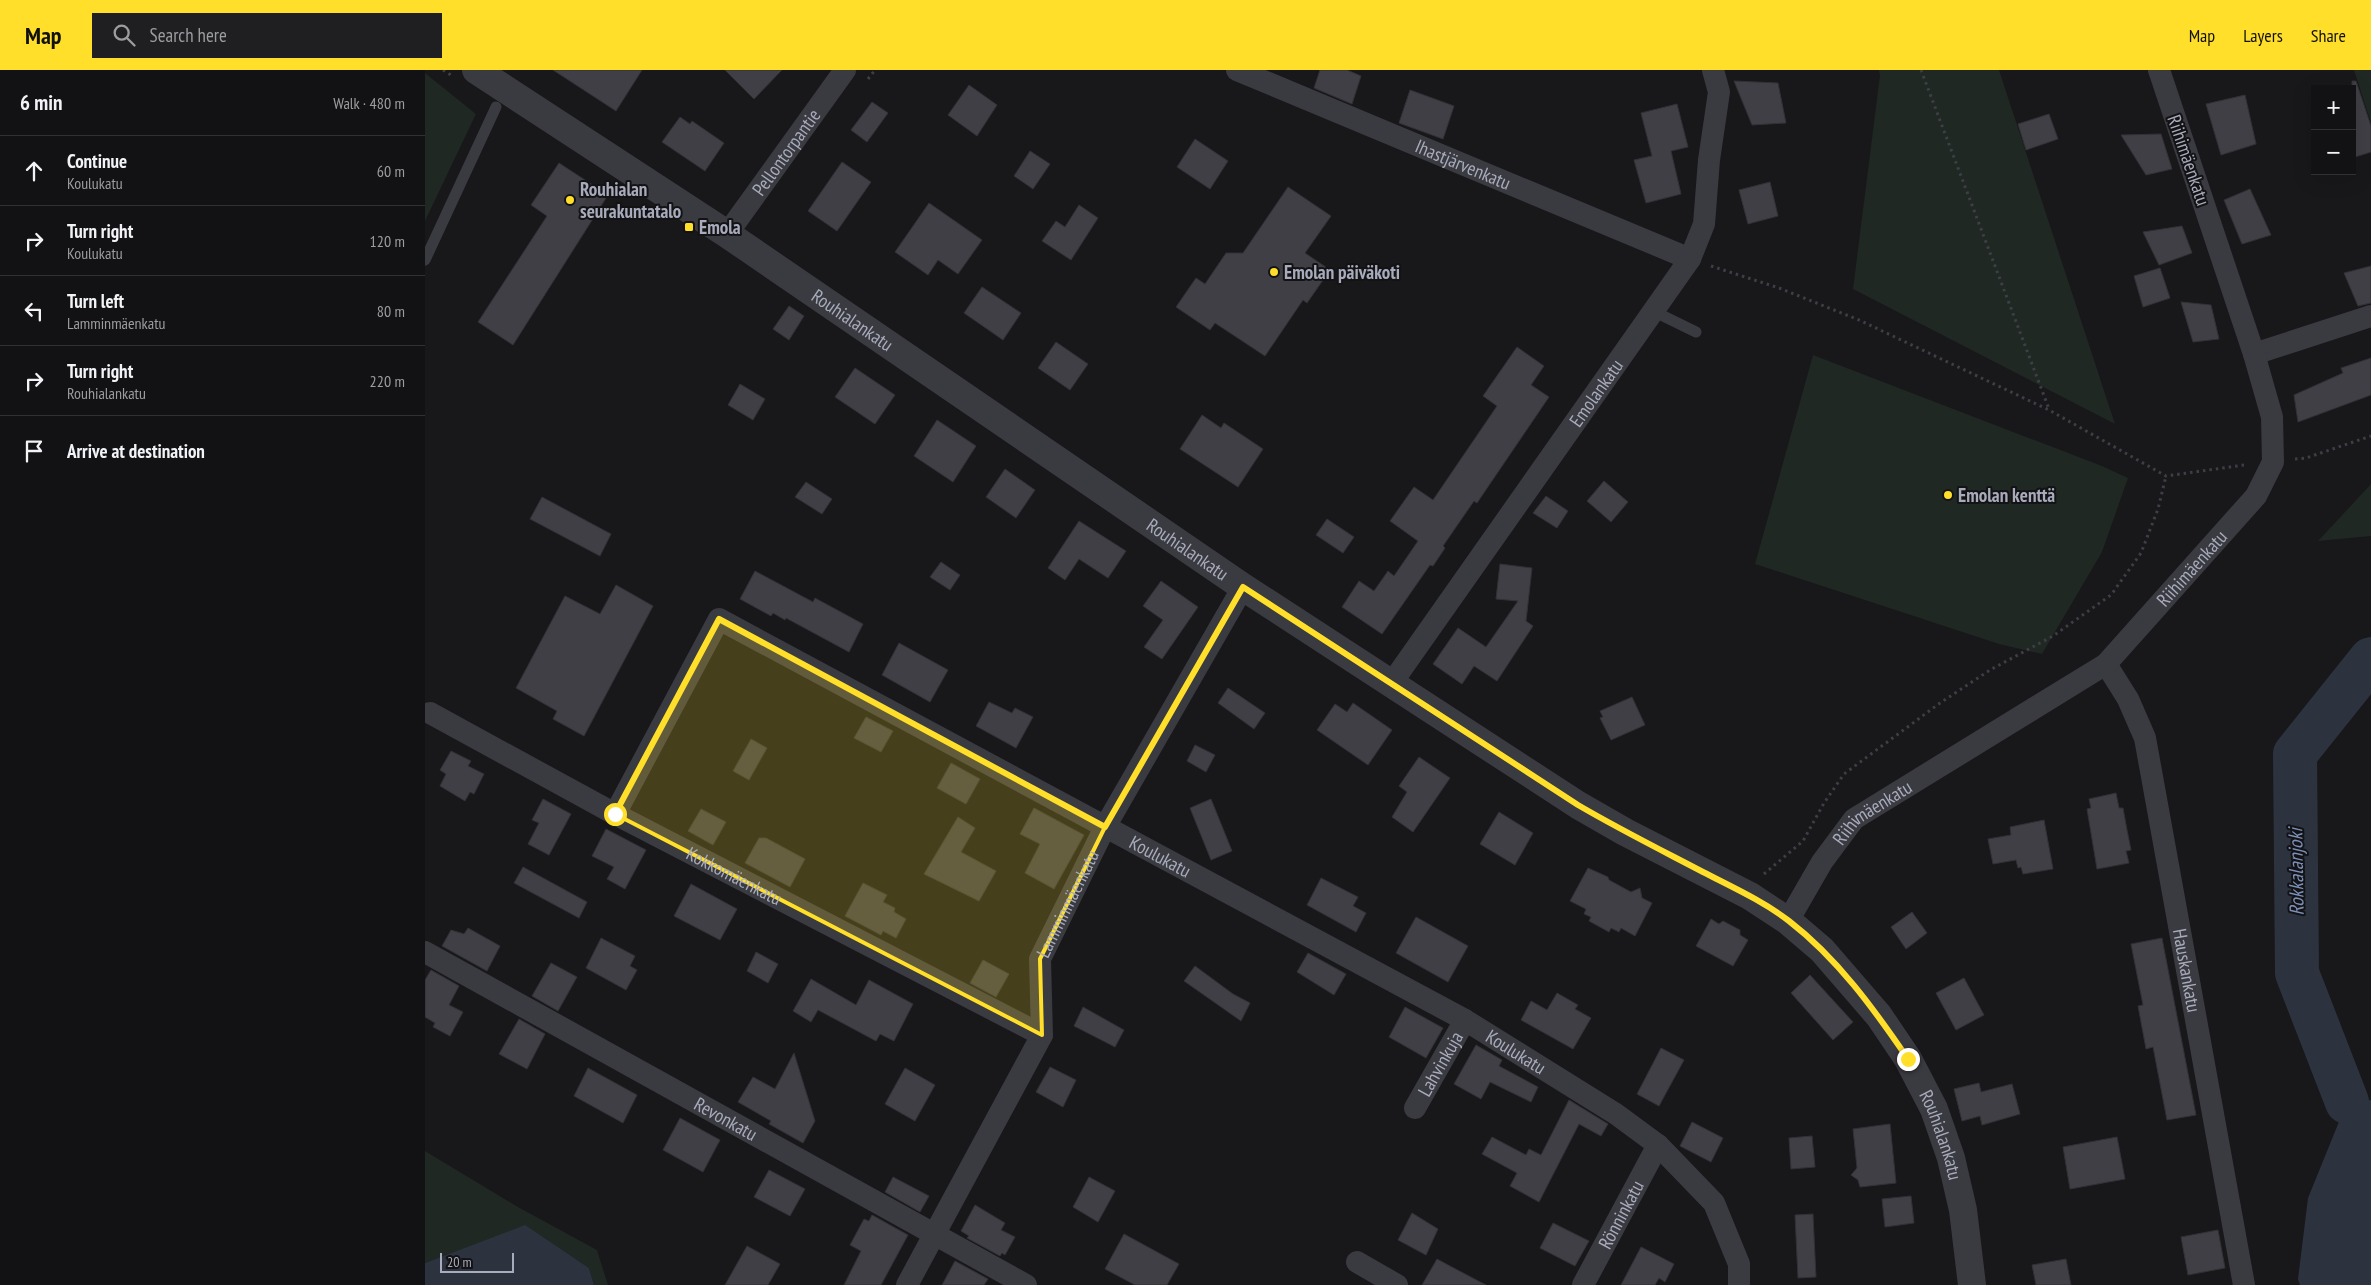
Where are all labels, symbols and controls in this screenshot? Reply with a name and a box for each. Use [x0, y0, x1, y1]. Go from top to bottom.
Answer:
search box [92, 13, 442, 58]
text: Map [25, 20, 62, 51]
icon: search [110, 21, 138, 49]
text: Search here [150, 23, 227, 47]
text: Map [2189, 24, 2215, 47]
text: Layers [2243, 24, 2283, 47]
text: Share [2311, 24, 2346, 47]
map controls [2311, 85, 2356, 175]
button: + [2311, 85, 2356, 130]
text: 6 min [20, 89, 62, 116]
text: Walk · 480 m [333, 93, 405, 113]
street label: Pellontorpantie [747, 104, 825, 200]
street label: Riihimäenkatu [2162, 111, 2216, 209]
button: − [2311, 130, 2356, 175]
street label: Ihastjärvenkatu [1412, 134, 1514, 195]
text: Continue [67, 149, 127, 173]
icon: ahead [20, 157, 48, 185]
text: 60 m [377, 161, 405, 181]
text: Koulukatu [67, 173, 123, 193]
place label: Rouhialan seurakuntatalo [580, 177, 681, 223]
marker: Rouhialan seurakuntatalo [564, 194, 576, 206]
place label: Emola [699, 215, 741, 239]
text: Turn right [67, 219, 133, 243]
marker: Emola [683, 221, 695, 233]
icon: right [20, 227, 48, 255]
text: 120 m [370, 231, 405, 251]
text: Koulukatu [67, 243, 123, 263]
place label: Emolan päiväkoti [1284, 260, 1400, 284]
marker: Emolan päiväkoti [1268, 266, 1280, 278]
street label: Rouhialankatu [807, 284, 898, 356]
text: Turn left [67, 289, 124, 313]
icon: left [20, 297, 48, 325]
text: 80 m [377, 301, 405, 321]
text: Lamminmäenkatu [67, 313, 166, 333]
street label: Emolankatu [1564, 354, 1628, 431]
text: Turn right [67, 359, 133, 383]
icon: right [20, 367, 48, 395]
text: 220 m [370, 371, 405, 391]
text: Rouhialankatu [67, 383, 146, 403]
icon: arrive [20, 437, 48, 465]
text: Arrive at destination [67, 439, 205, 463]
place label: Emolan kenttä [1958, 483, 2055, 507]
marker: Emolan kenttä [1942, 489, 1954, 501]
street label: Rouhialankatu [1142, 513, 1233, 586]
street label: Riihimäenkatu [2151, 525, 2232, 611]
street label: Riihimäenkatu [1827, 774, 1916, 849]
route start [604, 803, 627, 826]
water label: Rokkalanjoki [2282, 825, 2310, 916]
street label: Koulukatu [1125, 830, 1195, 882]
street label: Kokkomäenkatu [682, 841, 786, 910]
street label: Lamminmäenkatu [1031, 846, 1104, 961]
street label: Hauskankatu [2168, 927, 2206, 1014]
street label: Koulukatu [1482, 1024, 1550, 1079]
street label: Lahvinkuja [1412, 1027, 1468, 1100]
route end [1897, 1048, 1920, 1071]
street label: Rouhialankatu [1914, 1086, 1968, 1182]
street label: Revonkatu [690, 1092, 762, 1146]
street label: Rönninkatu [1593, 1176, 1649, 1253]
scale bar [440, 1250, 514, 1273]
text: 20 m [447, 1253, 472, 1271]

